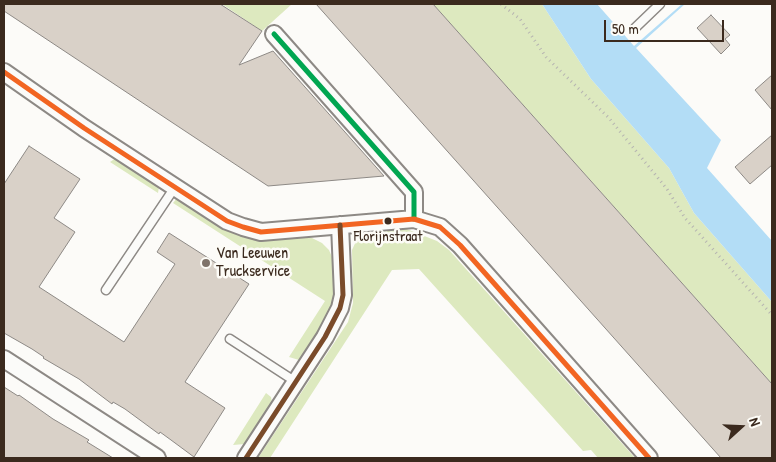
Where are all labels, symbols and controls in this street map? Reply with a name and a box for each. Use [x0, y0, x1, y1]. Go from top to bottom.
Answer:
scale bar [606, 10, 726, 42]
text: 50 m [612, 18, 639, 39]
marker: Florijnstraat [383, 216, 393, 226]
place label: Florijnstraat [354, 228, 422, 246]
place label: Van Leeuwen Truckservice [216, 244, 290, 282]
marker: Van Leeuwen Truckservice [200, 257, 212, 269]
north arrow [716, 402, 766, 452]
text: N [745, 415, 766, 428]

